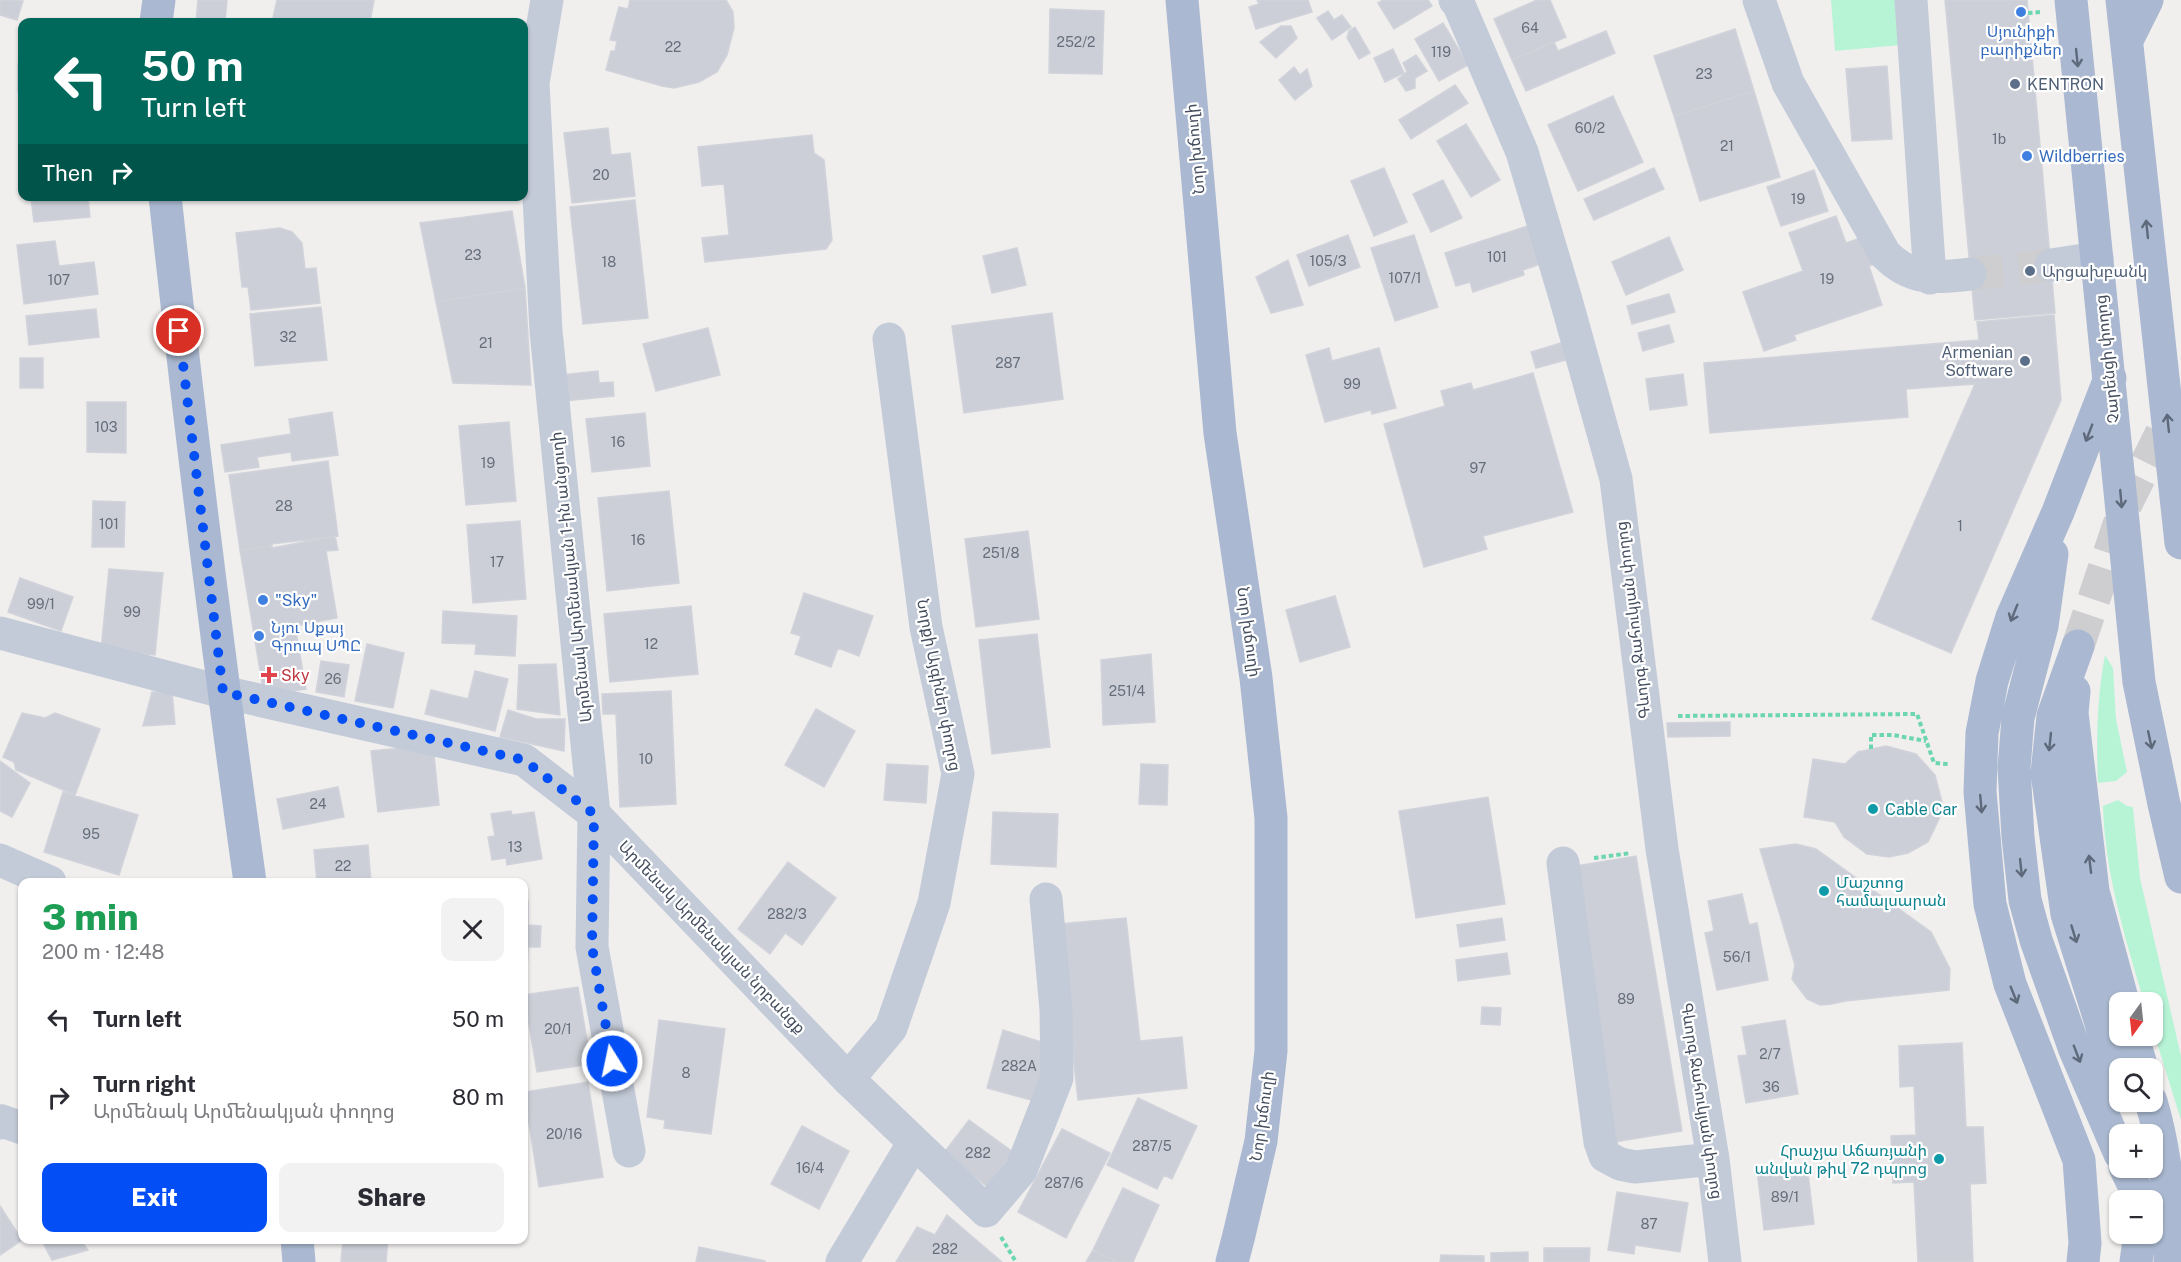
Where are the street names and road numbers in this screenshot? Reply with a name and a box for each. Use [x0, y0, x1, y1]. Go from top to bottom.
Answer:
street label: Նոր խճուղի [1182, 103, 1208, 195]
street label: Չարենցի փողոց [2091, 294, 2123, 424]
street label: Արմենակ Արմենակյան 1-ին անցուղի [546, 431, 596, 723]
street label: Գևորգ Ջահուկյան փողոց [1611, 520, 1655, 720]
street label: Նոր խճուղի [1233, 586, 1265, 678]
street label: Նորքի Այգիներ փողոց [913, 597, 965, 773]
street label: Արմենակ Արմենակյան նրբանցք [615, 837, 809, 1037]
street label: Գևորգ Ջահուկյան փողոց [1677, 1001, 1727, 1201]
street label: Նոր խճուղի [1246, 1070, 1278, 1162]

